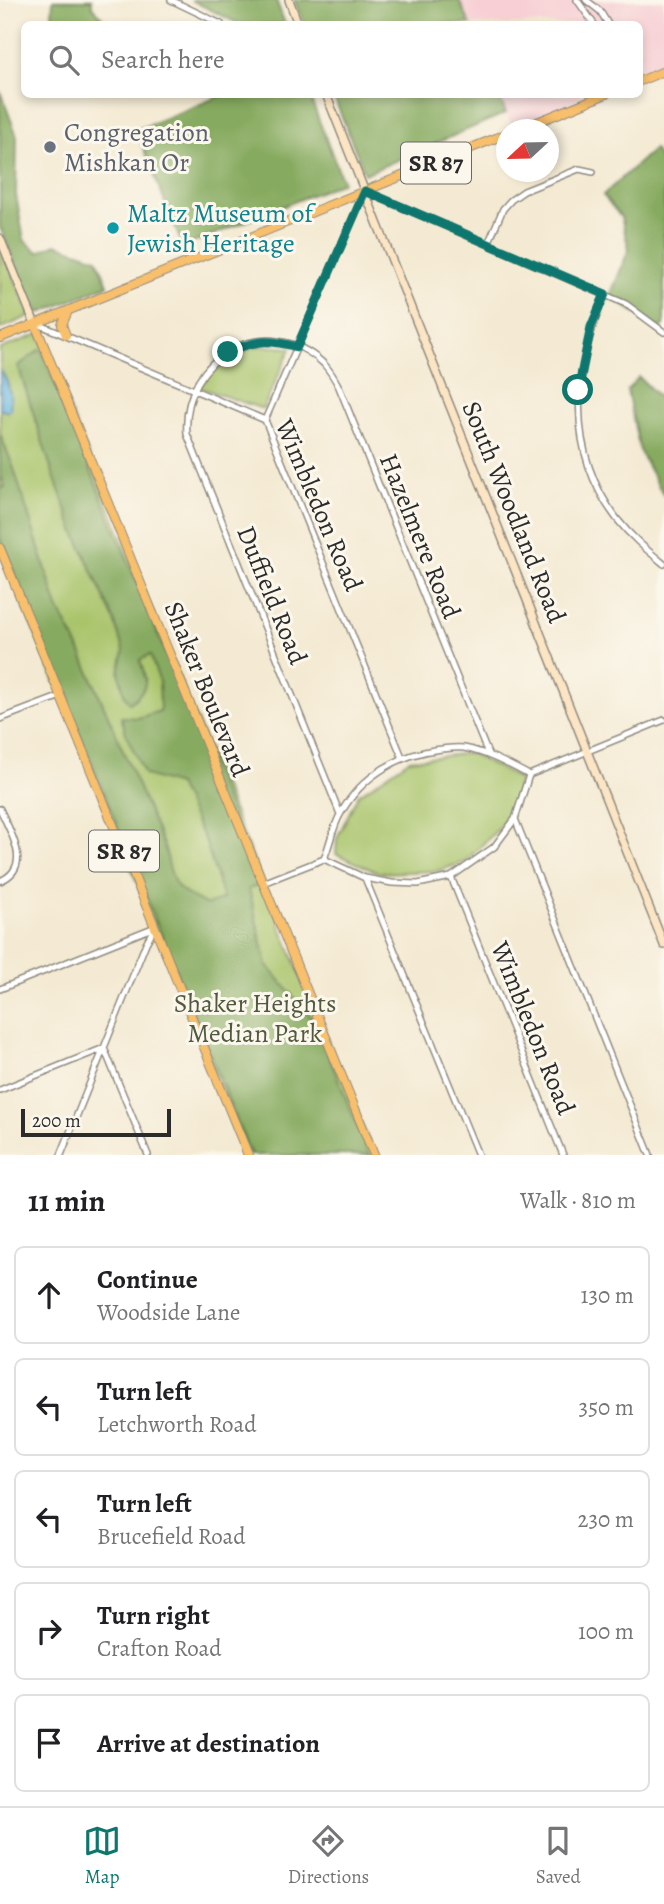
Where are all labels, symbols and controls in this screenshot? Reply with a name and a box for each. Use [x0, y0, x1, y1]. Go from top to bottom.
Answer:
search box [21, 21, 643, 98]
icon: search [45, 41, 83, 79]
text: Search here [101, 42, 225, 77]
place label: Congregation Mishkan Or [64, 115, 209, 180]
north arrow [496, 119, 559, 182]
marker: Congregation Mishkan Or [42, 139, 58, 155]
road number: SR 87 [401, 142, 471, 183]
place label: Maltz Museum of Jewish Heritage [127, 196, 316, 261]
marker: Maltz Museum of Jewish Heritage [105, 220, 121, 236]
route end [212, 336, 243, 367]
route start [562, 374, 593, 405]
street label: South Woodland Road [454, 396, 574, 628]
street label: Wimbledon Road [267, 413, 371, 596]
street label: Hazelmere Road [371, 448, 469, 624]
street label: Duffield Road [228, 520, 316, 670]
street label: Shaker Boulevard [156, 596, 258, 782]
road number: SR 87 [89, 830, 159, 872]
street label: Wimbledon Road [482, 935, 584, 1120]
park label: Shaker Heights Median Park [174, 986, 336, 1051]
scale bar [21, 1106, 172, 1138]
text: 200 m [32, 1108, 81, 1134]
text: 11 min [28, 1181, 105, 1221]
text: Walk · 810 m [520, 1185, 636, 1216]
text: Continue [97, 1262, 198, 1297]
icon: ahead [30, 1276, 68, 1314]
text: 130 m [581, 1280, 634, 1311]
text: Woodside Lane [97, 1297, 240, 1328]
text: Turn left [97, 1374, 192, 1409]
icon: left [30, 1388, 68, 1426]
text: 350 m [579, 1392, 634, 1423]
text: Letchworth Road [97, 1409, 257, 1440]
text: Turn left [97, 1486, 192, 1521]
icon: left [30, 1500, 68, 1538]
text: 230 m [578, 1504, 634, 1535]
text: Brucefield Road [97, 1521, 246, 1552]
text: Turn right [97, 1598, 210, 1633]
icon: right [30, 1612, 68, 1650]
text: 100 m [578, 1616, 634, 1647]
text: Crafton Road [97, 1633, 222, 1664]
icon: arrive [30, 1724, 68, 1762]
text: Arrive at destination [97, 1726, 320, 1761]
tab: Map [83, 1822, 121, 1890]
tab: Directions [288, 1822, 369, 1890]
tab: Saved [536, 1822, 581, 1890]

